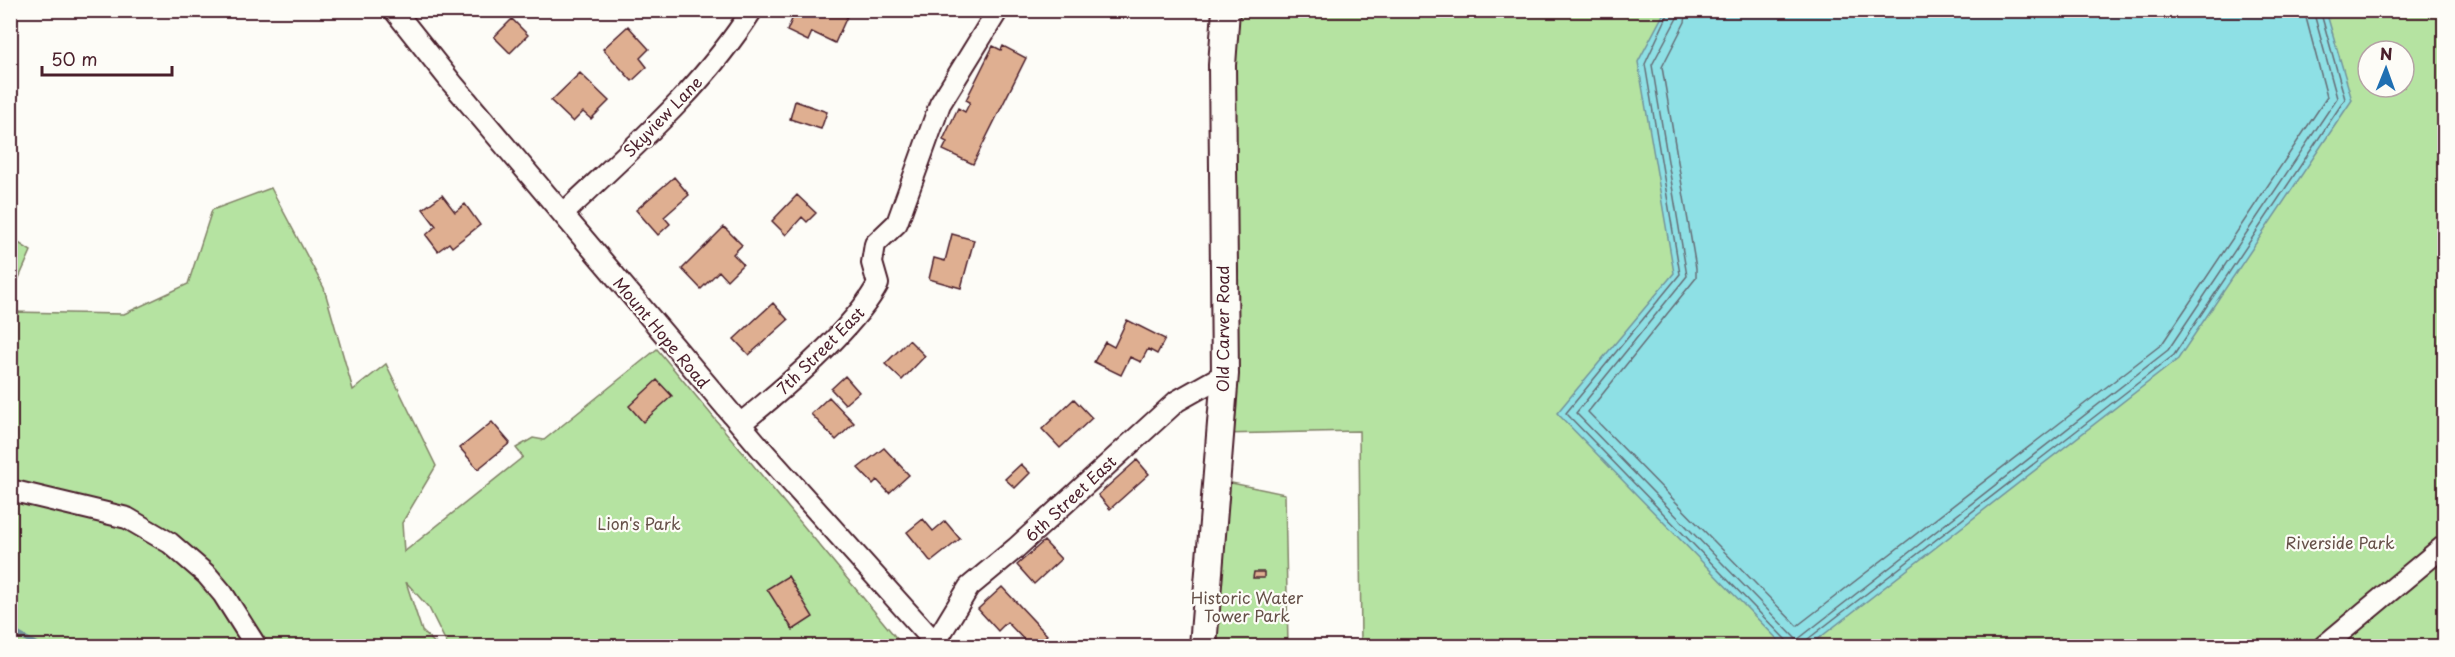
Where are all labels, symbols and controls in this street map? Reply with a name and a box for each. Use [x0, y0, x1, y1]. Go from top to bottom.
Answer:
scale bar [42, 39, 172, 77]
north arrow [2356, 39, 2416, 99]
text: N [2380, 41, 2393, 65]
text: 50 m [51, 45, 98, 72]
street label: Skyview Lane [617, 70, 707, 162]
street label: Old Carver Road [1210, 266, 1234, 392]
street label: Mount Hope Road [608, 271, 716, 393]
street label: 7th Street East [771, 301, 869, 399]
street label: 6th Street East [1019, 449, 1121, 547]
park label: Lion's Park [597, 511, 681, 535]
park label: Riverside Park [2285, 530, 2395, 554]
park label: Historic Water Tower Park [1191, 585, 1304, 627]

